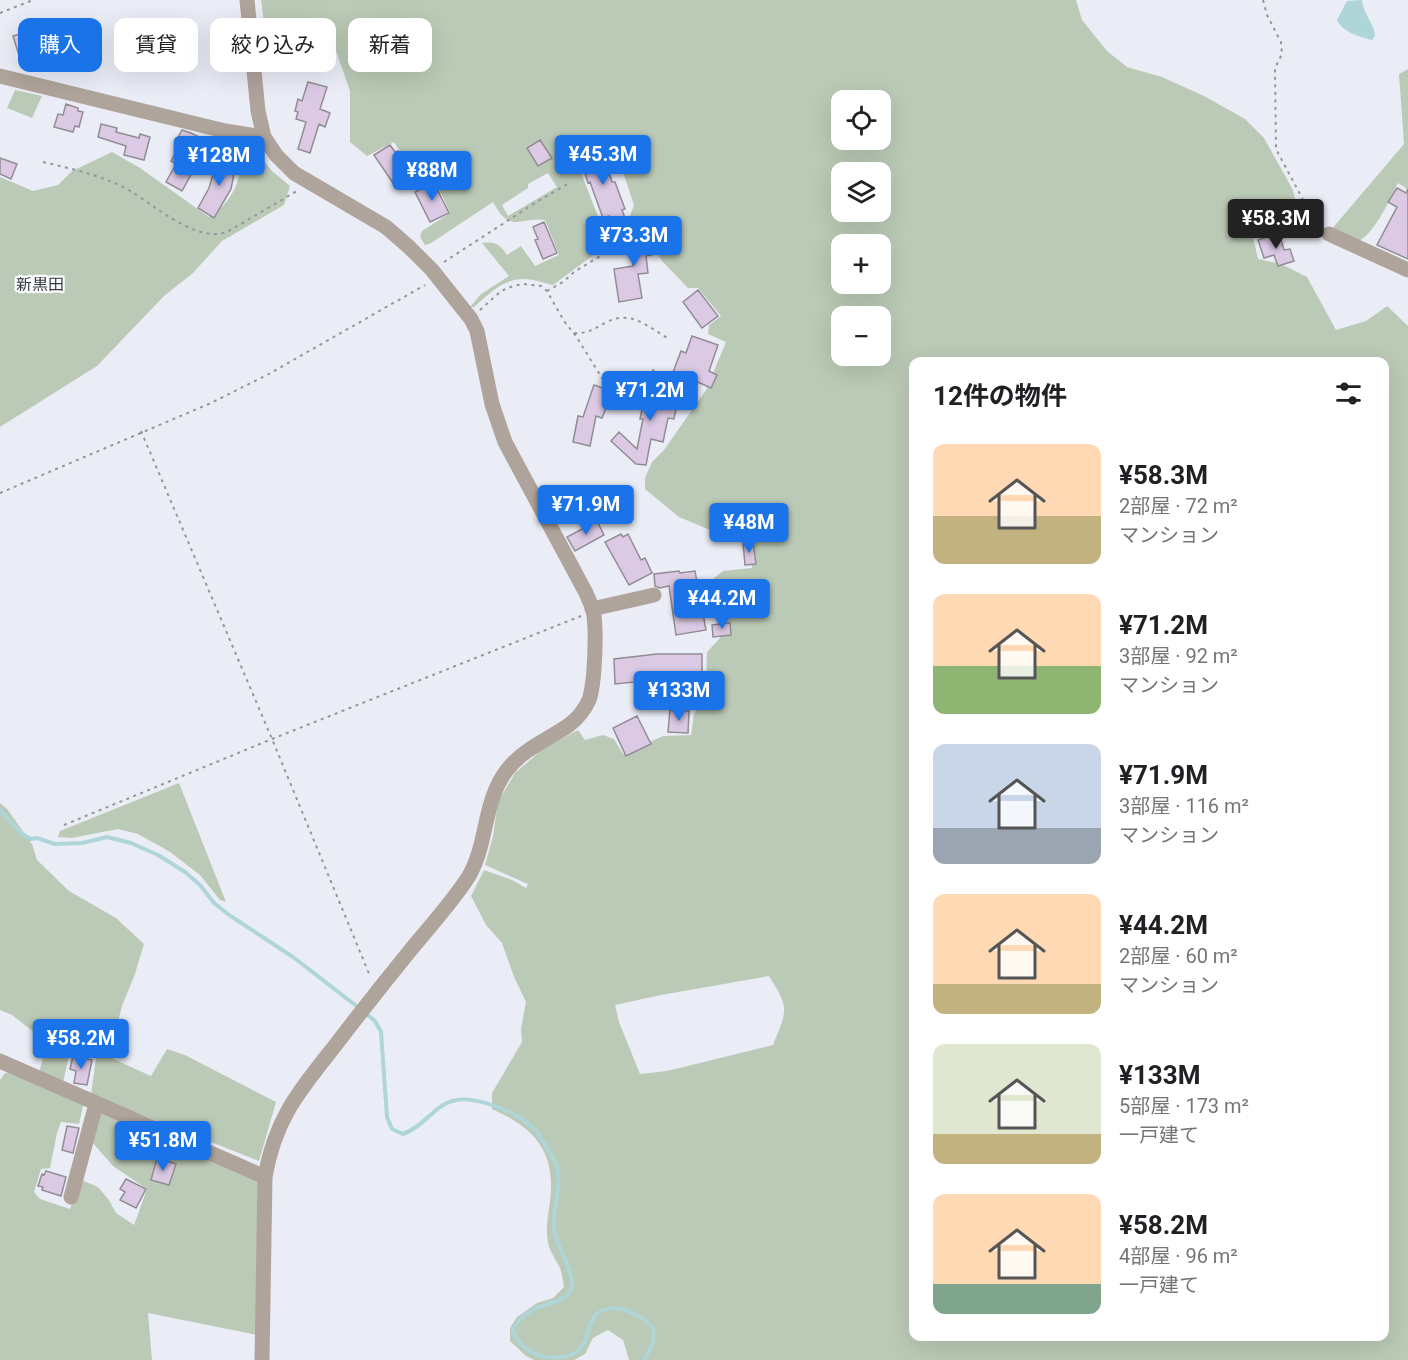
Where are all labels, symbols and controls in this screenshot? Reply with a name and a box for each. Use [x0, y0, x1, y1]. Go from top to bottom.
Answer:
chip: 購入 [18, 18, 102, 72]
chip: 賃貸 [114, 18, 198, 72]
chip: 絞り込み [210, 18, 336, 72]
chip: 新着 [348, 18, 432, 72]
map controls [831, 90, 891, 366]
button: locate [831, 90, 891, 150]
pin: ¥45.3M [554, 135, 652, 186]
pin: ¥128M [177, 136, 261, 187]
text: ¥45.3M [569, 142, 637, 166]
text: ¥128M [188, 143, 250, 167]
pin: ¥88M [396, 151, 468, 202]
text: ¥88M [406, 158, 458, 182]
button: layers [831, 162, 891, 222]
pin: ¥58.3M [1227, 199, 1325, 250]
text: ¥58.3M [1242, 206, 1310, 230]
pin: ¥73.3M [585, 216, 683, 267]
text: ¥73.3M [600, 223, 668, 247]
button: + [831, 234, 891, 294]
district label: 新黒田 [16, 275, 64, 294]
button: − [831, 306, 891, 366]
pin: ¥71.2M [601, 371, 699, 422]
icon: filters [1332, 377, 1365, 410]
text: ¥71.2M [616, 378, 684, 402]
text: 12件の物件 [933, 381, 1067, 411]
text: ¥58.3M [1119, 460, 1208, 490]
icon: home [981, 468, 1053, 540]
pin: ¥71.9M [537, 485, 635, 536]
text: ¥71.9M [552, 492, 620, 516]
text: 2部屋 · 72 m² [1119, 494, 1238, 518]
pin: ¥48M [713, 503, 785, 554]
text: ¥48M [723, 510, 775, 534]
text: マンション [1119, 523, 1219, 547]
pin: ¥44.2M [673, 579, 771, 630]
text: ¥44.2M [688, 586, 756, 610]
text: ¥71.2M [1119, 610, 1208, 640]
icon: home [981, 618, 1053, 690]
text: 3部屋 · 92 m² [1119, 644, 1238, 668]
pin: ¥133M [637, 671, 721, 722]
text: マンション [1119, 673, 1219, 697]
text: ¥133M [648, 678, 710, 702]
text: ¥71.9M [1119, 760, 1208, 790]
icon: home [981, 768, 1053, 840]
text: 3部屋 · 116 m² [1119, 794, 1249, 818]
text: マンション [1119, 823, 1219, 847]
text: ¥44.2M [1119, 910, 1208, 940]
icon: home [981, 918, 1053, 990]
text: 2部屋 · 60 m² [1119, 944, 1238, 968]
text: マンション [1119, 973, 1219, 997]
pin: ¥58.2M [32, 1019, 130, 1070]
text: ¥58.2M [47, 1026, 115, 1050]
text: ¥133M [1119, 1060, 1200, 1090]
icon: home [981, 1068, 1053, 1140]
text: 5部屋 · 173 m² [1119, 1094, 1249, 1118]
pin: ¥51.8M [114, 1121, 212, 1172]
text: 一戸建て [1119, 1123, 1199, 1147]
text: ¥51.8M [129, 1128, 197, 1152]
text: ¥58.2M [1119, 1210, 1208, 1240]
icon: home [981, 1218, 1053, 1290]
text: 4部屋 · 96 m² [1119, 1244, 1238, 1268]
text: 一戸建て [1119, 1273, 1199, 1297]

